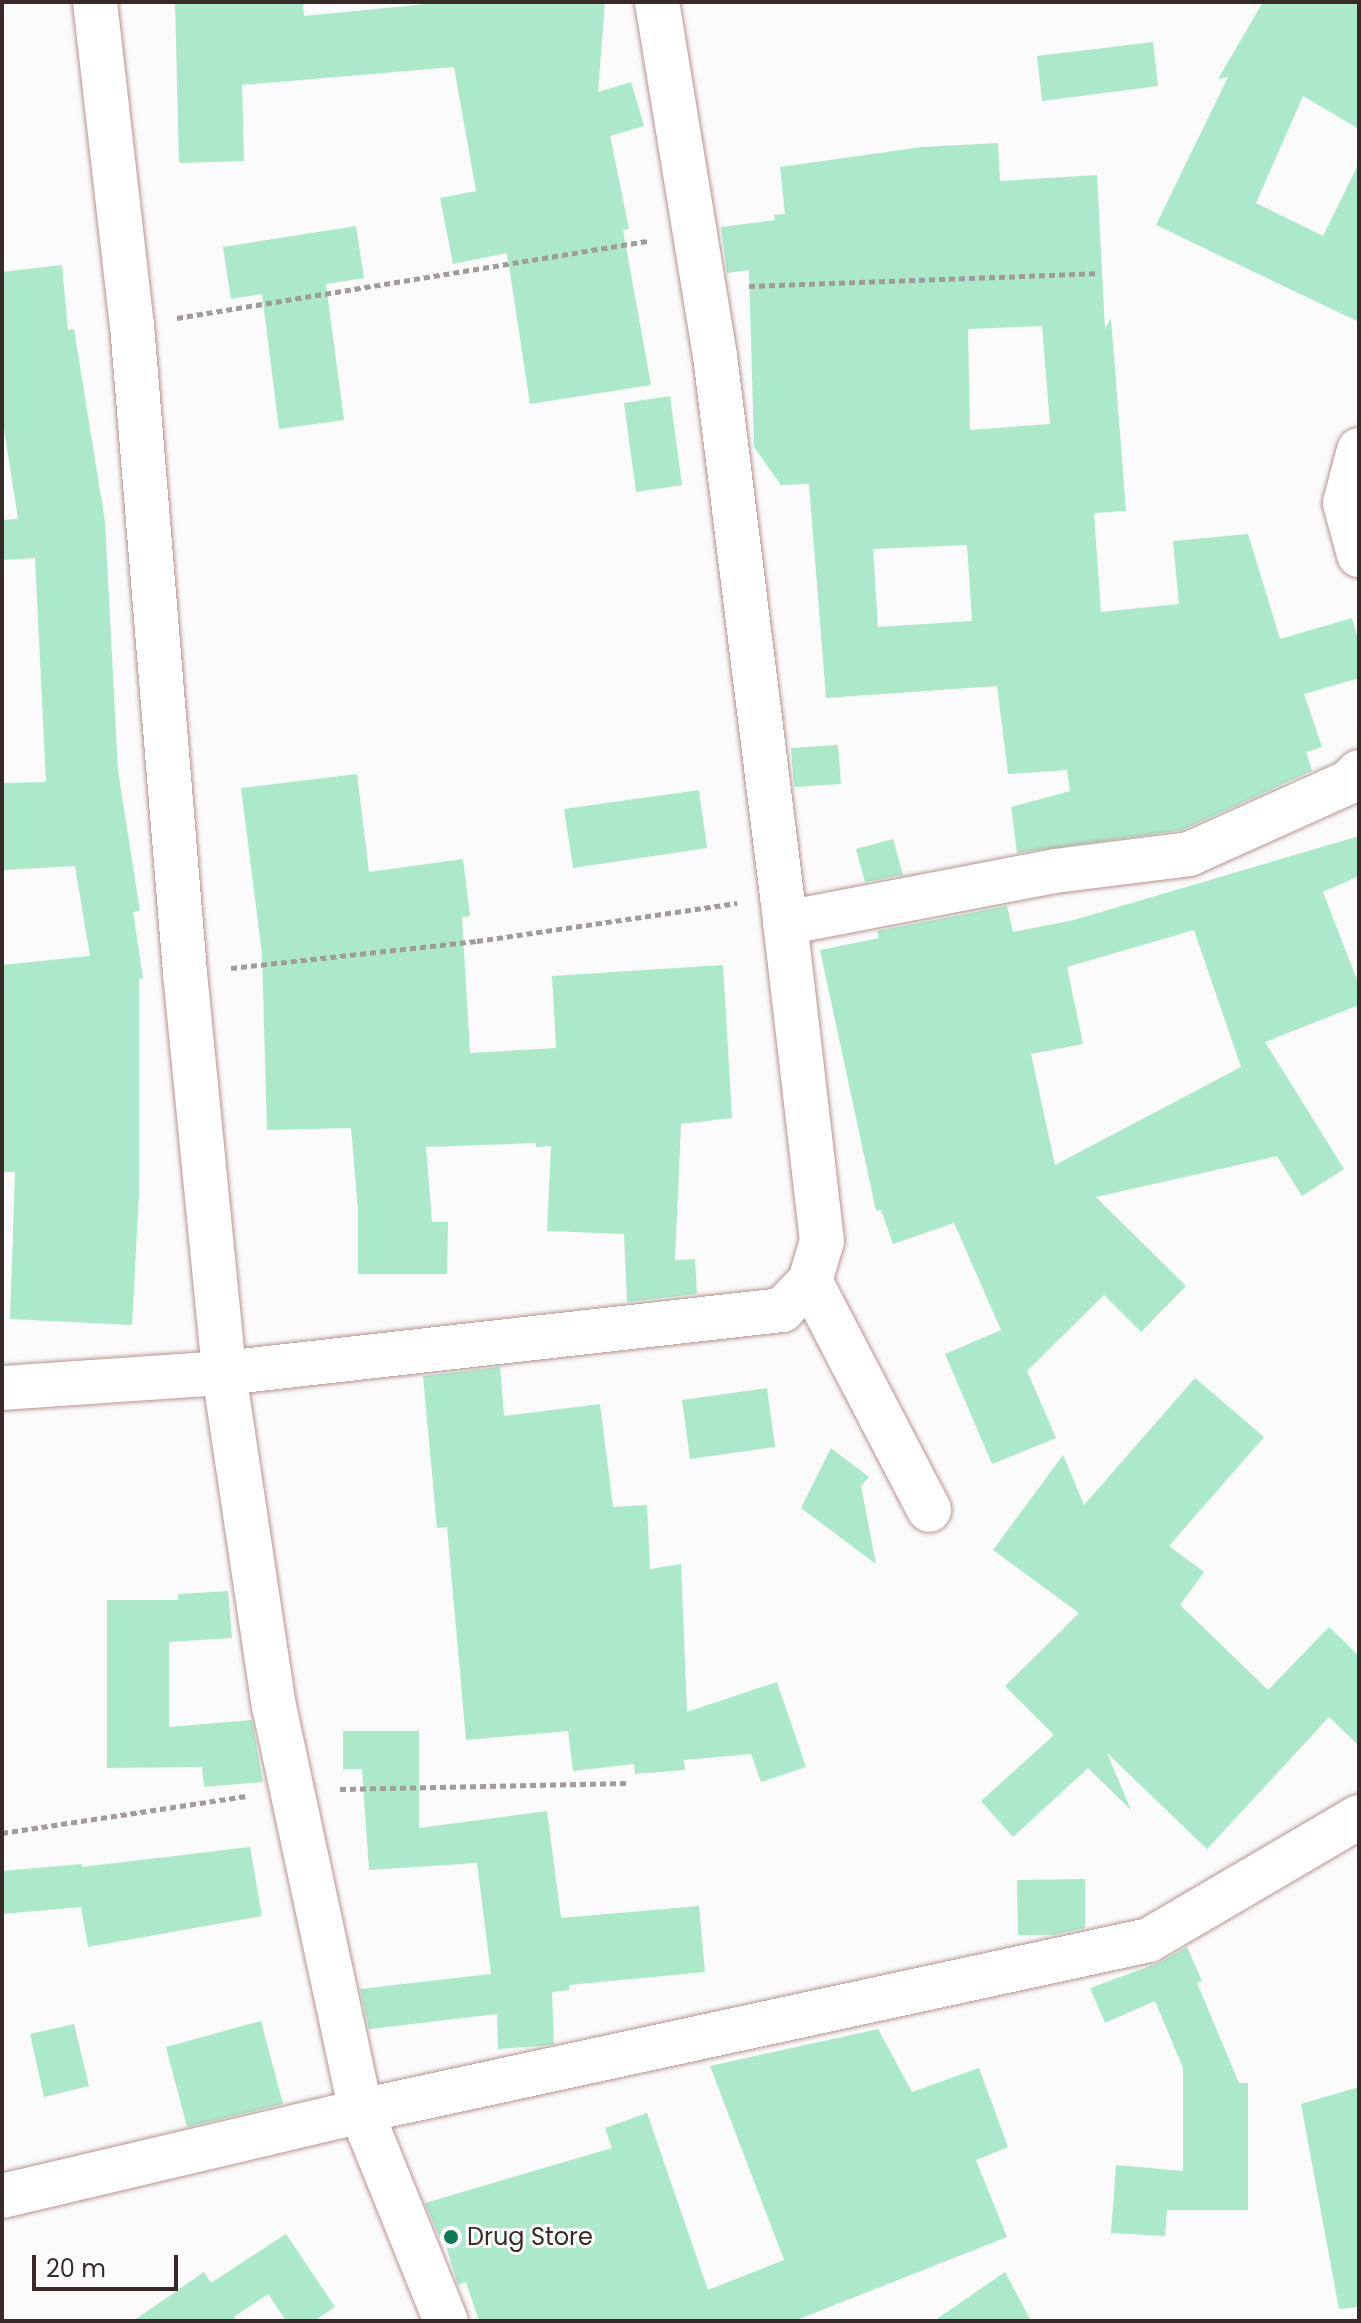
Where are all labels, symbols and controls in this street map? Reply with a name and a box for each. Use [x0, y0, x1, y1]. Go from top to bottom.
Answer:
place label: Drug Store [467, 2223, 593, 2251]
marker: Drug Store [442, 2228, 460, 2246]
scale bar [36, 2239, 182, 2289]
text: 20 m [46, 2252, 106, 2285]

